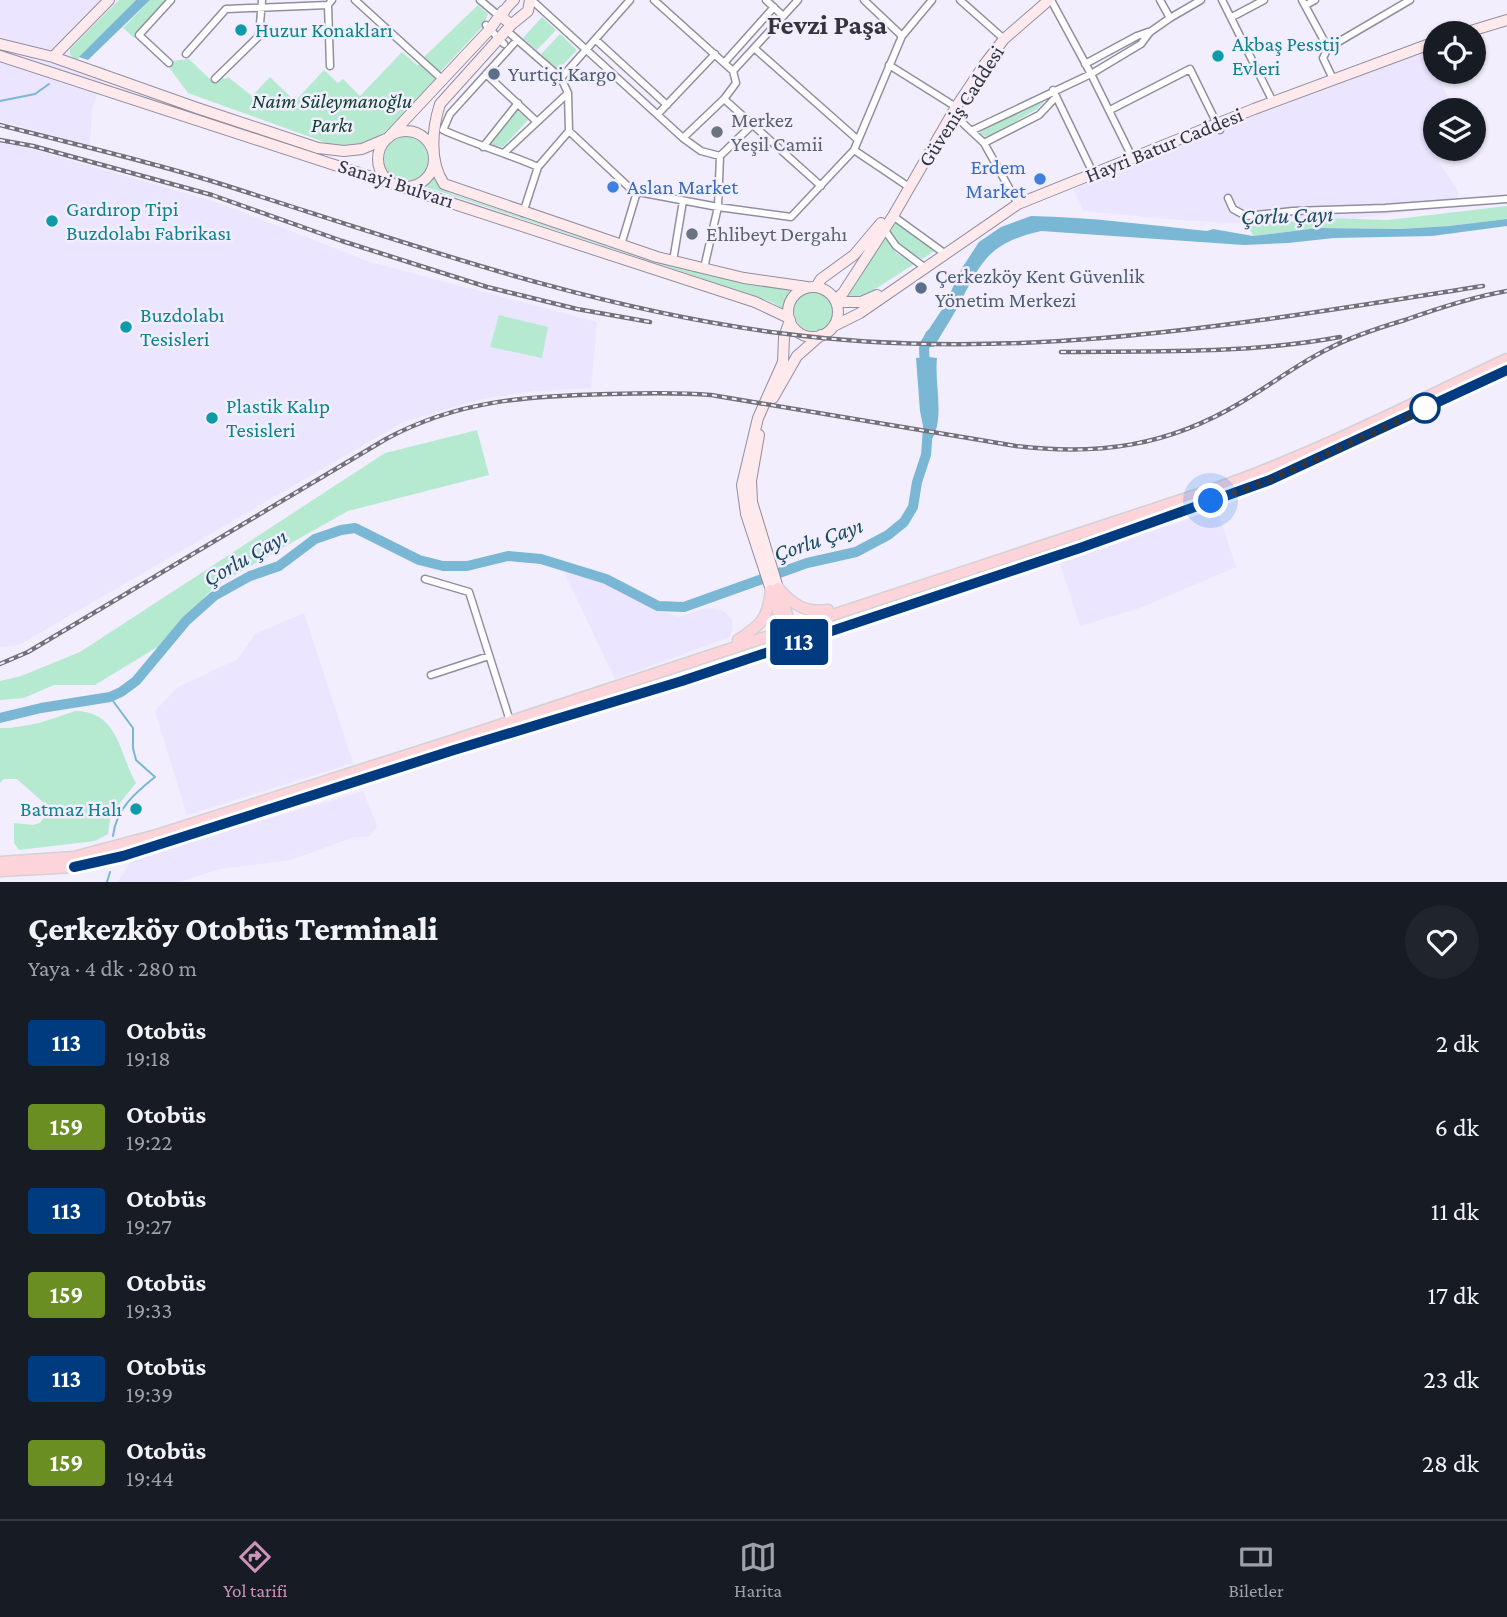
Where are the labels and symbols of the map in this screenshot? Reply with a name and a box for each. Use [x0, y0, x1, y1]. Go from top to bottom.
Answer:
district label: Fevzi Paşa [767, 9, 888, 40]
place label: Huzur Konakları [255, 18, 393, 42]
marker: Huzur Konakları [233, 22, 249, 38]
place label: Akbaş Pesstij Evleri [1232, 32, 1340, 80]
street label: Güveniş Caddesi [913, 41, 1009, 171]
marker: Akbaş Pesstij Evleri [1210, 48, 1226, 64]
place label: Yurtiçi Kargo [508, 62, 617, 86]
marker: Yurtiçi Kargo [486, 66, 502, 82]
park label: Naim Süleymanoğlu Parkı [252, 89, 412, 137]
street label: Hayri Batur Caddesi [1082, 102, 1247, 188]
place label: Merkez Yeşil Camii [731, 108, 823, 156]
marker: Merkez Yeşil Camii [709, 124, 725, 140]
street label: Sanayi Bulvarı [335, 153, 457, 213]
place label: Erdem Market [965, 155, 1027, 203]
marker: Erdem Market [1032, 171, 1048, 187]
place label: Aslan Market [627, 175, 739, 199]
marker: Aslan Market [605, 179, 621, 195]
place label: Gardırop Tipi Buzdolabı Fabrikası [66, 197, 232, 245]
water label: Çorlu Çayı [1240, 200, 1334, 230]
marker: Gardırop Tipi Buzdolabı Fabrikası [44, 213, 60, 229]
place label: Ehlibeyt Dergahı [706, 222, 848, 246]
marker: Ehlibeyt Dergahı [684, 226, 700, 242]
place label: Çerkezköy Kent Güvenlik Yönetim Merkezi [935, 264, 1144, 312]
marker: Çerkezköy Kent Güvenlik Yönetim Merkezi [913, 280, 929, 296]
place label: Buzdolabı Tesisleri [140, 303, 225, 351]
marker: Buzdolabı Tesisleri [118, 319, 134, 335]
unlabelled marker [1410, 393, 1440, 423]
place label: Plastik Kalıp Tesisleri [226, 394, 330, 442]
marker: Plastik Kalıp Tesisleri [204, 410, 220, 426]
your location [1193, 483, 1228, 518]
water label: Çorlu Çayı [770, 512, 866, 566]
water label: Çorlu Çayı [198, 523, 292, 591]
line badge: 113 [759, 619, 839, 665]
place label: Batmaz Halı [20, 797, 123, 821]
marker: Batmaz Halı [128, 801, 144, 817]

